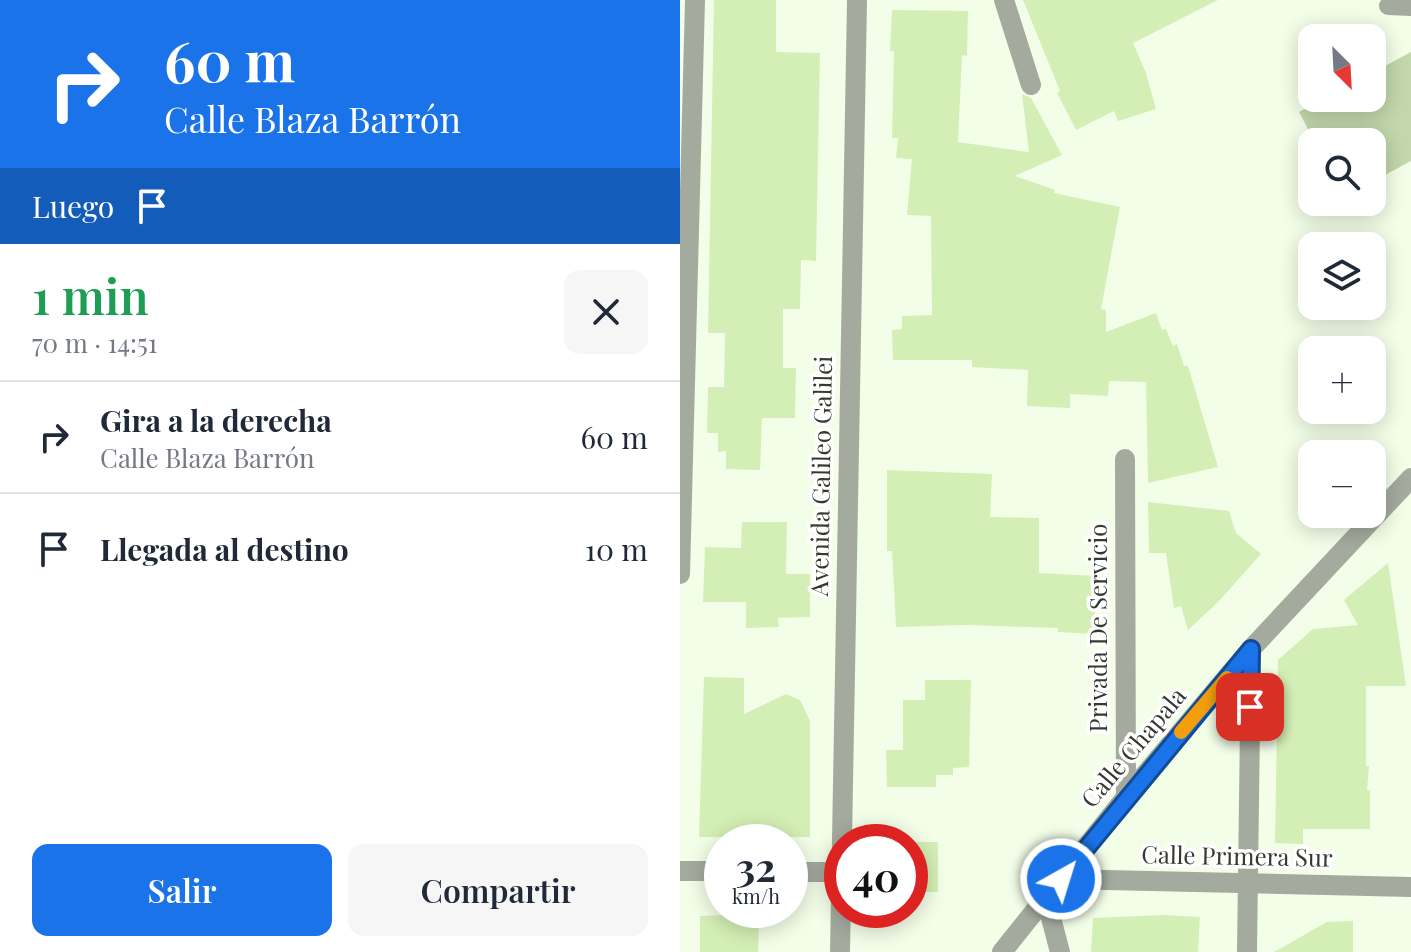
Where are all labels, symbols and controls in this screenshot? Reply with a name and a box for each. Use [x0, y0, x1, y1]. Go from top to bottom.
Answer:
text: 60 m [164, 22, 295, 97]
north arrow [1298, 24, 1386, 112]
map controls [1298, 24, 1386, 528]
icon: right [32, 32, 136, 136]
text: Calle Blaza Barrón [164, 94, 461, 142]
button: search [1298, 128, 1386, 216]
icon: arrive [130, 184, 174, 228]
text: Luego [32, 186, 114, 226]
button: layers [1298, 232, 1386, 320]
text: 1 min [32, 263, 149, 327]
button: close [564, 270, 648, 354]
text: 70 m · 14:51 [32, 325, 157, 360]
button: + [1298, 336, 1386, 424]
street label: Avenida Galileo Galilei [802, 355, 838, 598]
text: Gira a la derecha [100, 400, 332, 440]
icon: right [32, 415, 76, 459]
text: 60 m [580, 417, 648, 457]
text: Calle Blaza Barrón [100, 440, 314, 475]
button: − [1298, 440, 1386, 528]
street label: Privada De Servicio [1081, 524, 1113, 732]
icon: arrive [32, 527, 76, 571]
text: Llegada al destino [100, 529, 349, 569]
text: 10 m [585, 529, 648, 569]
pin [1216, 673, 1284, 741]
street label: Calle Chapala [1073, 680, 1192, 813]
icon: arrive [1228, 685, 1272, 729]
speed limit sign: 40 [824, 824, 928, 928]
position arrow [1019, 837, 1103, 921]
street label: Calle Primera Sur [1141, 837, 1333, 873]
text: 32 [736, 839, 776, 892]
button: Salir [32, 844, 332, 936]
button: Compartir [348, 844, 648, 936]
text: km/h [732, 882, 780, 909]

